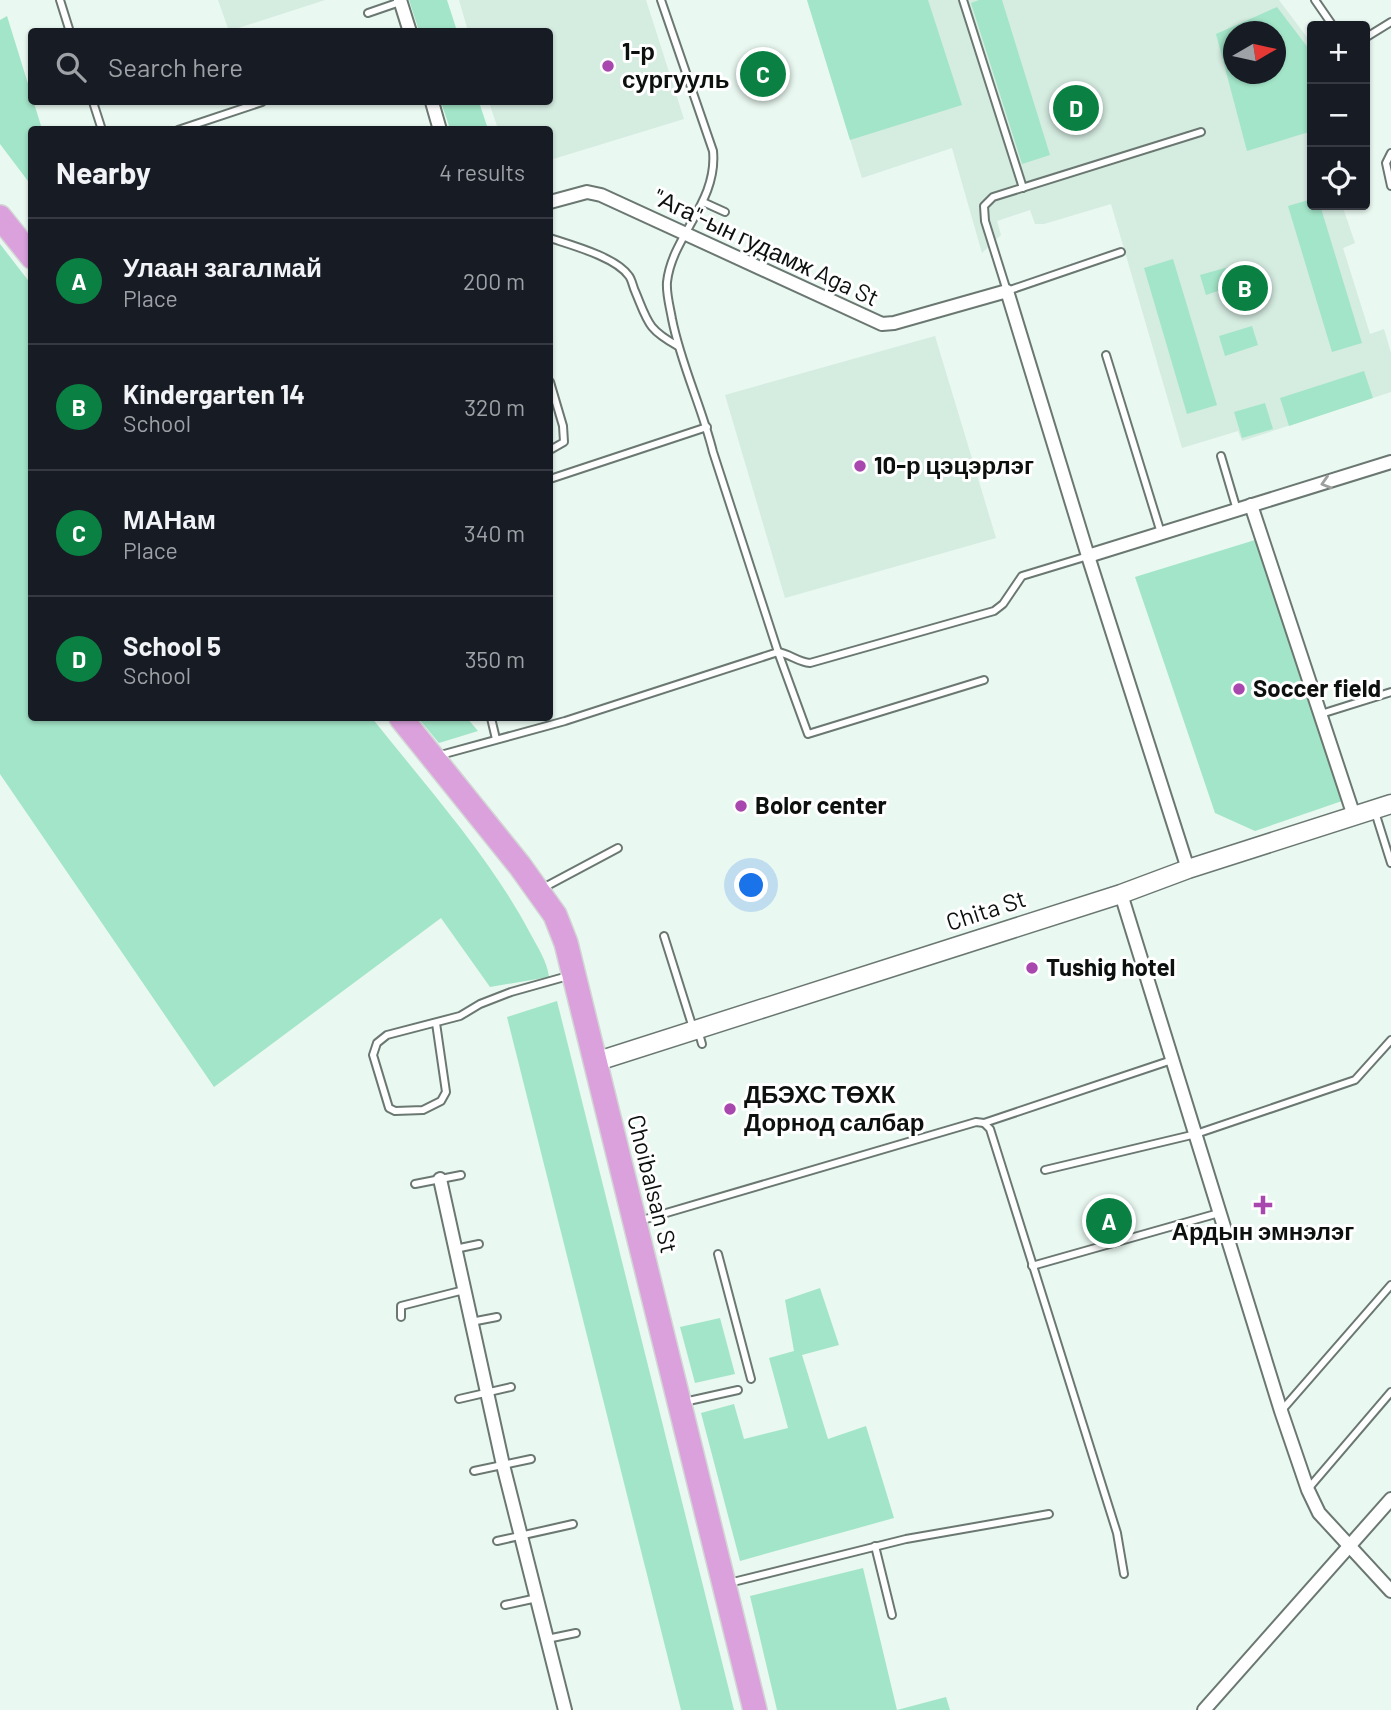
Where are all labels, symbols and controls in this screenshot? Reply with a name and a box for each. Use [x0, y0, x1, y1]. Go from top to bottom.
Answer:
north arrow [1223, 21, 1286, 84]
map controls [1307, 21, 1370, 210]
button: + [1307, 21, 1370, 84]
search box [28, 28, 553, 105]
place label: 1-р сургууль [622, 36, 729, 93]
icon: search [52, 48, 90, 86]
pin: C [740, 48, 786, 100]
text: Search here [108, 51, 243, 82]
marker: 1-р сургууль [600, 58, 616, 74]
pin: D [1053, 82, 1099, 134]
button: − [1307, 84, 1370, 147]
button: locate [1307, 147, 1370, 210]
text: Nearby [56, 154, 151, 190]
text: 4 results [439, 158, 525, 186]
street label: "Ага"-ын гудамж Aga St [649, 182, 884, 312]
text: Улаан загалмай [123, 251, 322, 282]
pin: B [1222, 262, 1268, 314]
text: A [71, 267, 87, 295]
text: 200 m [463, 267, 525, 295]
text: Place [123, 284, 178, 312]
text: Kindergarten 14 [123, 378, 305, 409]
text: B [72, 393, 86, 421]
text: 320 m [464, 393, 525, 421]
text: School [123, 409, 191, 437]
place label: 10-р цэцэрлэг [874, 450, 1034, 479]
marker: 10-р цэцэрлэг [852, 458, 868, 474]
one-way arrow [1320, 474, 1332, 489]
text: МАНам [123, 503, 216, 534]
text: C [72, 519, 86, 547]
text: 340 m [464, 519, 525, 547]
text: Place [123, 536, 178, 564]
text: School 5 [123, 630, 221, 661]
text: D [72, 645, 86, 673]
text: 350 m [465, 645, 525, 673]
text: School [123, 661, 191, 689]
place label: Soccer field [1253, 673, 1381, 702]
marker: Soccer field [1231, 681, 1247, 697]
place label: Bolor center [755, 790, 887, 819]
marker: Bolor center [733, 798, 749, 814]
your location [734, 868, 768, 902]
street label: Chita St [942, 883, 1029, 936]
place label: Tushig hotel [1046, 952, 1175, 981]
marker: Tushig hotel [1024, 960, 1040, 976]
place label: ДБЭХС ТӨХК Дорнод салбар [744, 1079, 924, 1136]
marker: ДБЭХС ТӨХК Дорнод салбар [722, 1101, 738, 1117]
street label: Choibalsan St [622, 1111, 685, 1256]
pin: A [1086, 1195, 1132, 1247]
marker: Ардын эмнэлэг [1253, 1195, 1273, 1215]
place label: Ардын эмнэлэг [1172, 1216, 1354, 1245]

